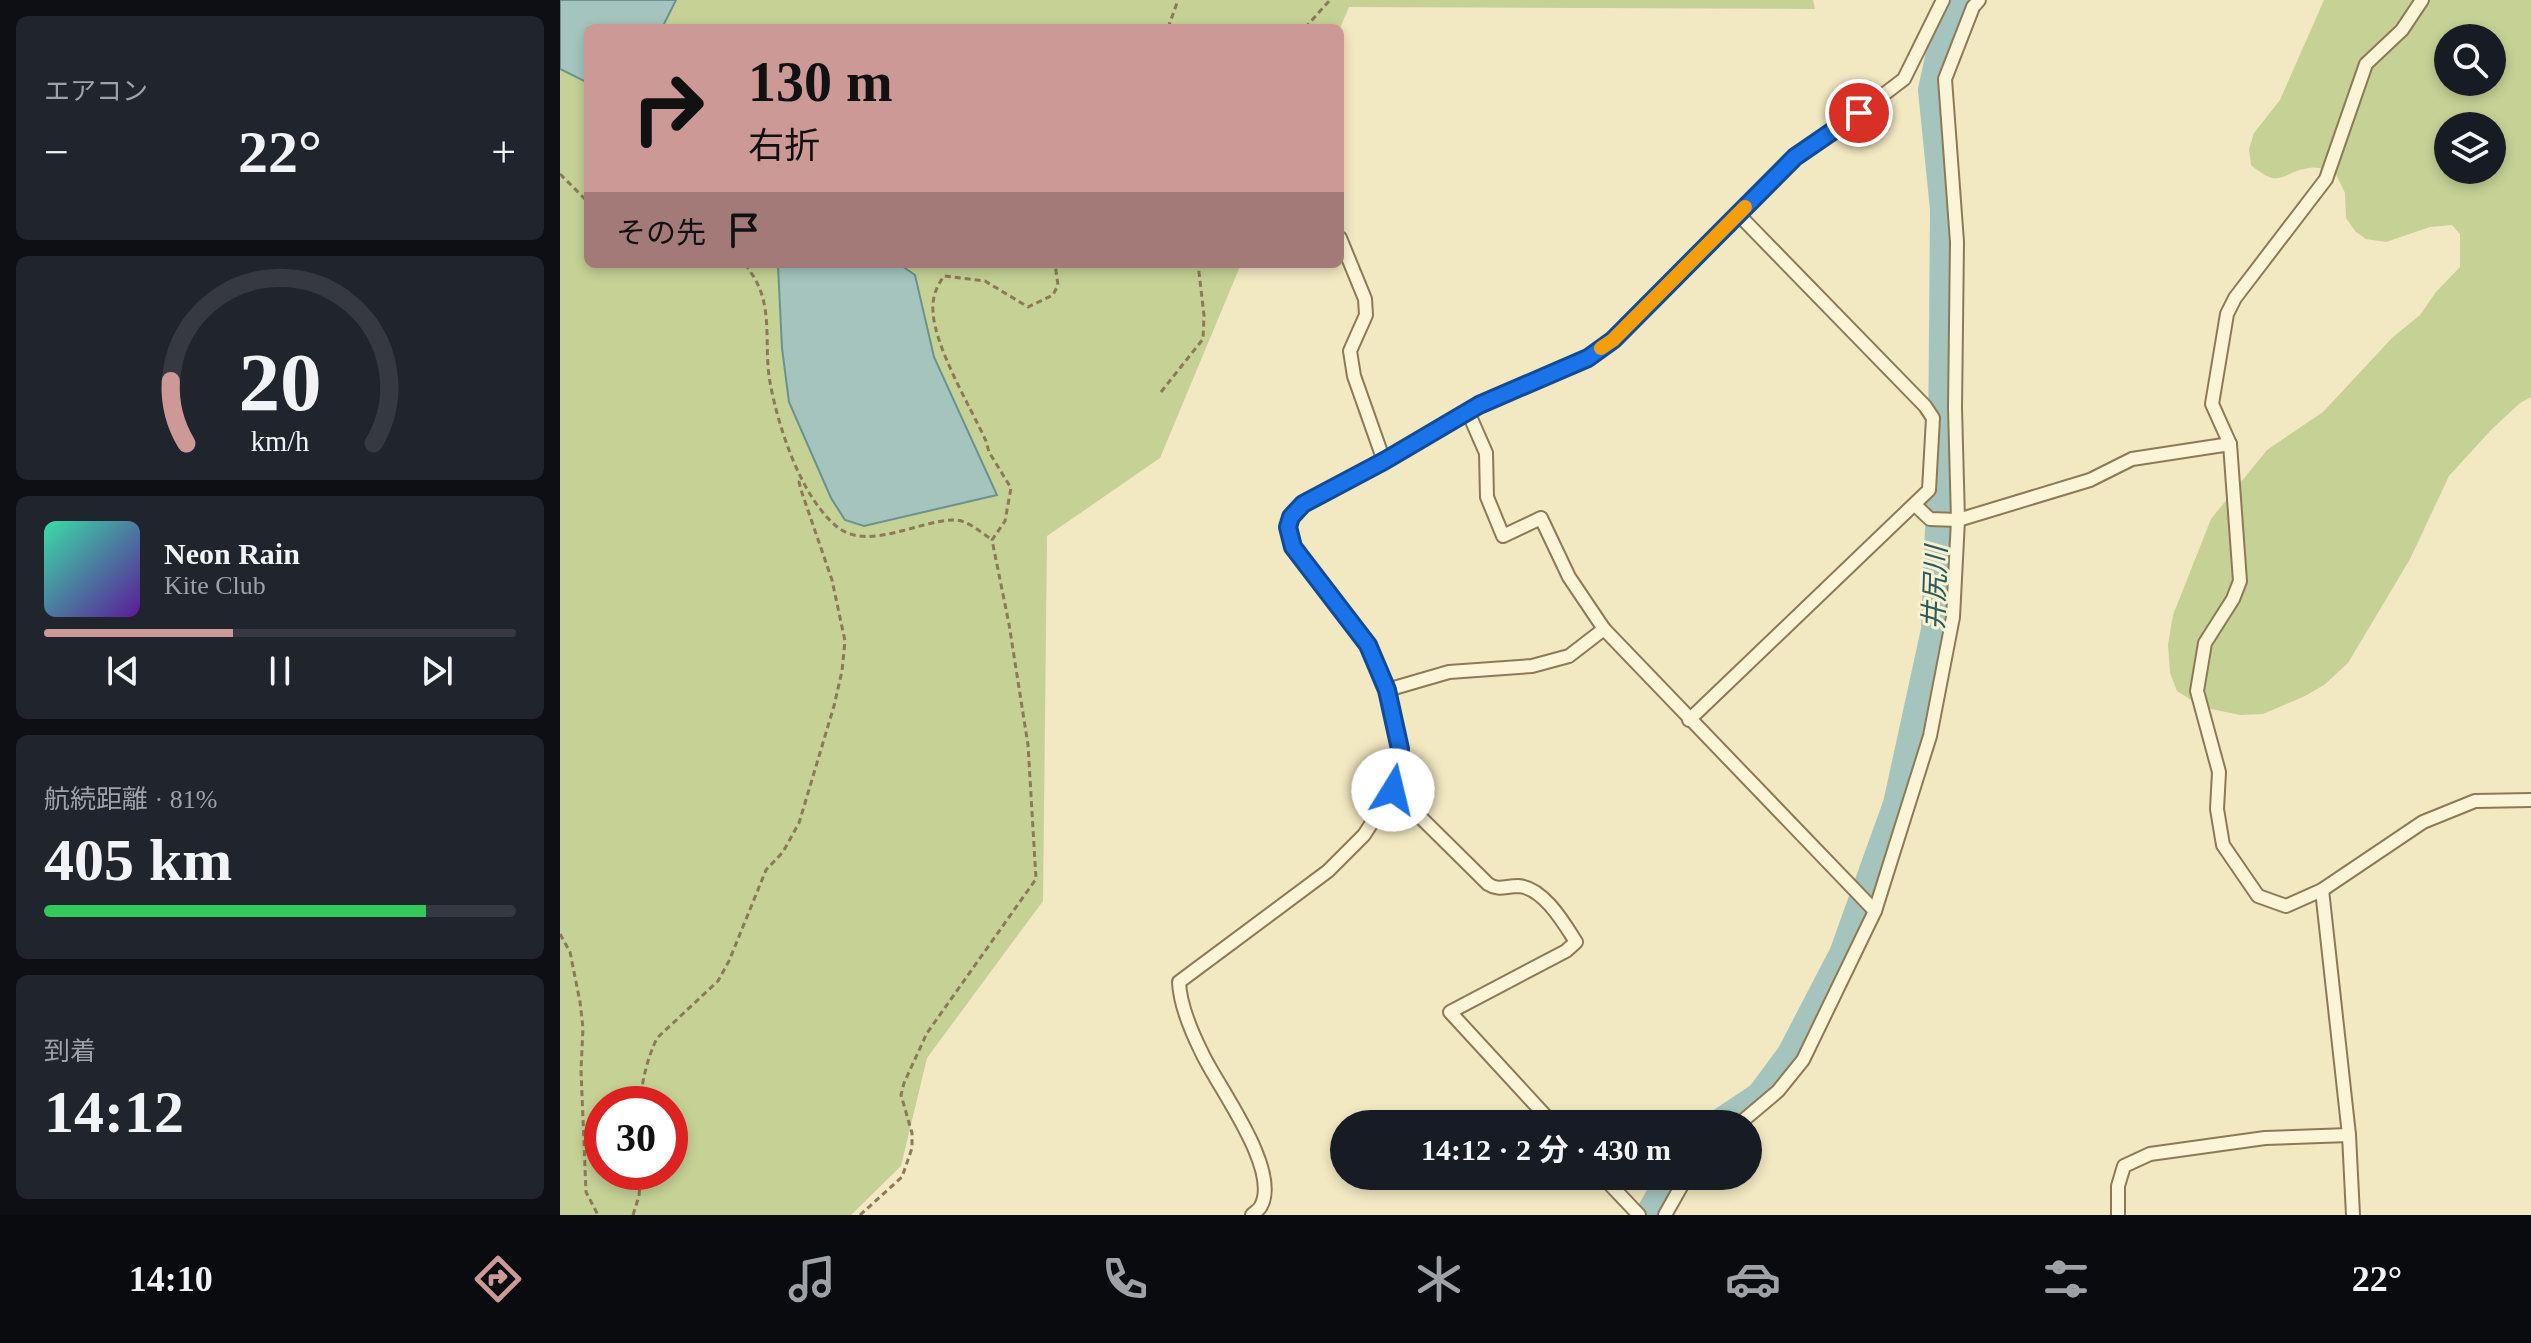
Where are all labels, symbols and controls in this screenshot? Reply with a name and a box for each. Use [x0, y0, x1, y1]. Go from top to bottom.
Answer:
map controls [2434, 24, 2506, 184]
button: search [2434, 24, 2506, 96]
text: 130 m [748, 51, 893, 113]
icon: right [616, 56, 720, 160]
text: エアコン [44, 77, 148, 106]
pin [1825, 79, 1893, 147]
icon: arrive [1837, 91, 1881, 135]
button: layers [2434, 112, 2506, 184]
text: 22° [238, 119, 322, 185]
text: 右折 [748, 126, 820, 166]
text: − [44, 128, 69, 177]
text: + [491, 128, 516, 177]
icon: arrive [722, 208, 766, 252]
text: その先 [616, 216, 706, 249]
text: 20 [238, 335, 322, 427]
text: km/h [251, 426, 309, 457]
text: Neon Rain [164, 537, 300, 570]
water label: 井尻川 [1918, 542, 1952, 631]
text: Kite Club [164, 571, 266, 600]
icon: previous [101, 649, 145, 693]
icon: pause [258, 649, 302, 693]
icon: next [415, 649, 459, 693]
position arrow [1351, 748, 1435, 832]
text: 航続距離 · 81% [44, 785, 217, 814]
text: 405 km [44, 827, 232, 893]
text: 到着 [44, 1037, 96, 1066]
text: 14:12 [44, 1079, 184, 1145]
speed limit sign: 30 [584, 1086, 688, 1190]
text: 14:12 · 2 分 · 430 m [1421, 1133, 1671, 1166]
icon: directions [470, 1251, 526, 1307]
icon: music [784, 1251, 840, 1307]
icon: phone [1097, 1251, 1153, 1307]
icon: climate [1411, 1251, 1467, 1307]
icon: car [1725, 1251, 1781, 1307]
icon: filters [2038, 1251, 2094, 1307]
text: 14:10 [129, 1259, 213, 1299]
text: 22° [2352, 1259, 2402, 1299]

